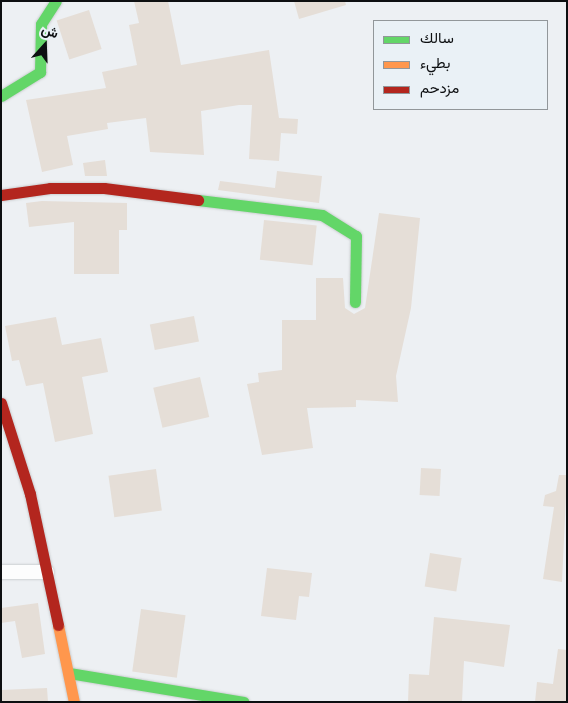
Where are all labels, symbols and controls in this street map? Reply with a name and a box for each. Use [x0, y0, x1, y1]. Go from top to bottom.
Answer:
north arrow [20, 20, 70, 70]
text: ش [39, 20, 61, 42]
legend [373, 20, 548, 110]
text: سالك [420, 28, 454, 47]
text: بطيء [420, 53, 450, 72]
text: مزدحم [420, 78, 459, 97]

